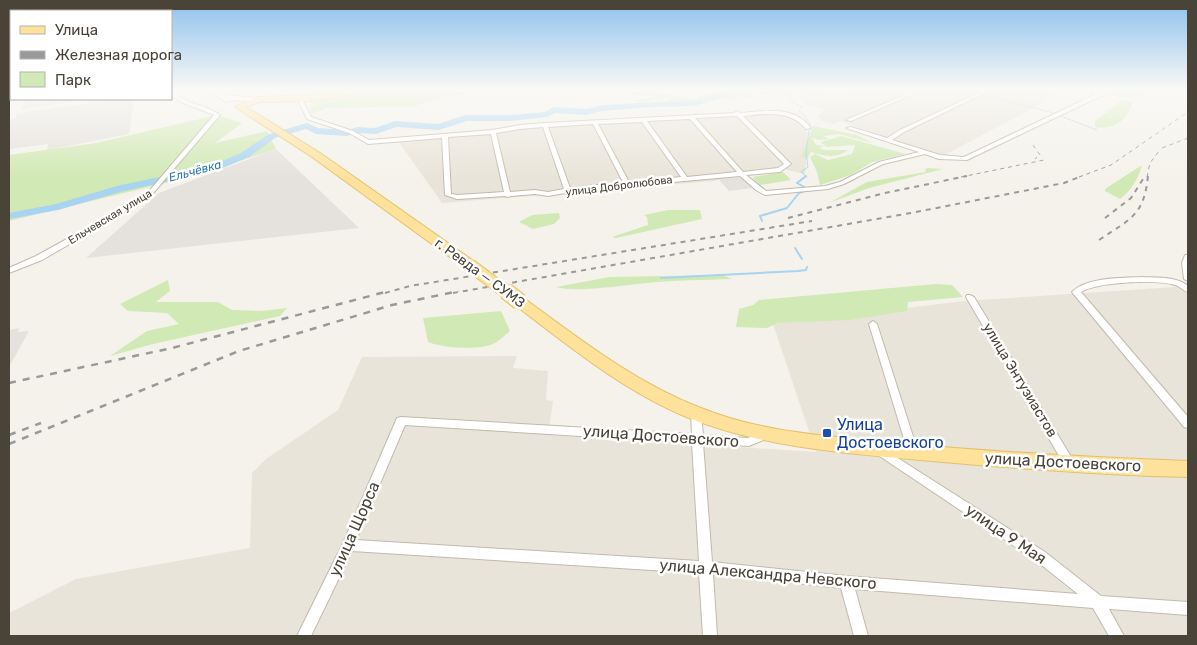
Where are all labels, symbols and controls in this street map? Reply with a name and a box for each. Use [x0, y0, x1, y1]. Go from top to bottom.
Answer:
legend [10, 10, 172, 100]
text: Улица [55, 21, 98, 39]
text: Железная дорога [55, 46, 182, 64]
text: Парк [55, 71, 91, 89]
water label: Ельчёвка [167, 157, 223, 185]
street label: улица Добролюбова [565, 173, 673, 199]
street label: Ельчевская улица [66, 187, 154, 247]
street label: г. Ревда — СУМЗ [431, 235, 529, 311]
street label: улица Энтузиастов [979, 320, 1061, 440]
place label: Улица Достоевского [837, 415, 944, 452]
street label: улица Достоевского [582, 421, 740, 451]
marker: Улица Достоевского [821, 427, 833, 439]
street label: улица Достоевского [984, 448, 1142, 476]
street label: улица Щорса [325, 479, 383, 579]
street label: улица 9 Мая [962, 500, 1050, 568]
street label: улица Александра Невского [659, 555, 877, 593]

